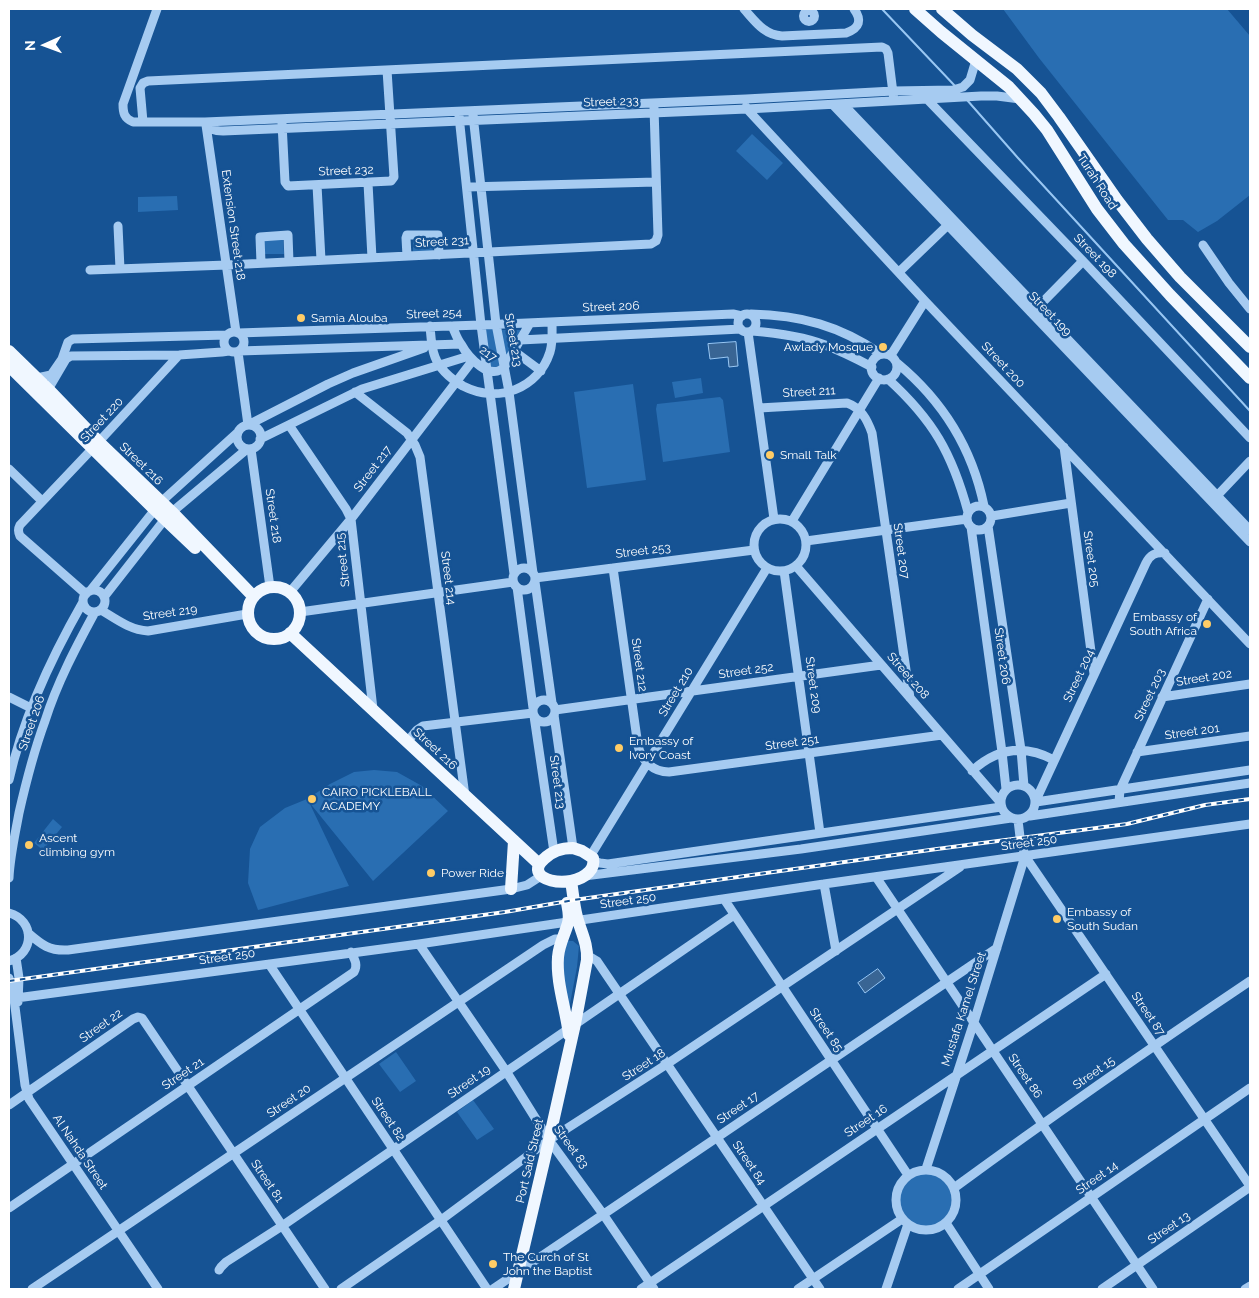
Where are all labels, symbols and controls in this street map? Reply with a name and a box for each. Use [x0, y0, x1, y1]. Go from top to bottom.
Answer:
north arrow [20, 20, 70, 70]
text: N [22, 40, 38, 51]
street label: Street 233 [583, 94, 639, 110]
street label: Turah Road [1074, 152, 1120, 212]
street label: Street 232 [318, 163, 374, 179]
street label: Extension Street 218 [218, 169, 248, 281]
street label: Street 198 [1071, 231, 1119, 281]
street label: Street 231 [415, 233, 469, 251]
street label: Street 199 [1026, 289, 1074, 339]
street label: Street 206 [582, 299, 640, 315]
street label: Street 254 [406, 306, 462, 322]
place label: Samia Alouba [311, 311, 388, 325]
marker: Samia Alouba [295, 312, 307, 324]
street label: Street 213 [501, 312, 525, 368]
street label: Street 200 [978, 339, 1028, 391]
place label: Awlady Mosque [784, 340, 873, 354]
marker: Awlady Mosque [877, 341, 889, 353]
street label: 217 [477, 343, 499, 365]
street label: Street 211 [782, 383, 836, 401]
street label: Street 220 [78, 395, 126, 445]
street label: Street 216 [116, 440, 166, 488]
street label: Street 217 [351, 443, 395, 495]
place label: Small Talk [780, 448, 837, 462]
marker: Small Talk [764, 449, 776, 461]
street label: Street 218 [262, 488, 284, 544]
street label: Street 207 [890, 522, 912, 580]
street label: Street 205 [1080, 530, 1102, 588]
street label: Street 215 [333, 532, 353, 588]
street label: Street 253 [615, 540, 671, 562]
street label: Street 214 [438, 550, 458, 606]
street label: Street 219 [142, 602, 198, 624]
place label: Embassy of South Africa [1130, 610, 1197, 638]
marker: Embassy of South Africa [1201, 618, 1213, 630]
street label: Street 206 [991, 627, 1013, 685]
street label: Street 212 [628, 637, 650, 693]
street label: Street 204 [1061, 647, 1097, 705]
street label: Street 208 [884, 650, 932, 702]
street label: Street 209 [802, 656, 824, 714]
street label: Street 252 [718, 660, 774, 682]
street label: Street 210 [656, 665, 696, 719]
street label: Street 203 [1132, 666, 1168, 724]
street label: Street 202 [1175, 666, 1233, 690]
street label: Street 206 [16, 694, 48, 752]
street label: Street 201 [1164, 721, 1220, 743]
street label: Street 216 [410, 725, 460, 773]
street label: Street 251 [764, 732, 820, 754]
place label: Embassy of Ivory Coast [629, 734, 693, 762]
marker: Embassy of Ivory Coast [613, 742, 625, 754]
street label: Street 213 [546, 754, 568, 810]
place label: CAIRO PICKLEBALL ACADEMY [322, 785, 432, 813]
marker: CAIRO PICKLEBALL ACADEMY [306, 793, 318, 805]
place label: Ascent climbing gym [39, 831, 115, 859]
street label: Street 250 [1000, 832, 1058, 854]
marker: Ascent climbing gym [23, 839, 35, 851]
place label: Power Ride [441, 866, 504, 880]
marker: Power Ride [425, 867, 437, 879]
street label: Street 250 [599, 890, 657, 912]
place label: Embassy of South Sudan [1067, 905, 1138, 933]
marker: Embassy of South Sudan [1051, 913, 1063, 925]
street label: Street 250 [198, 946, 256, 968]
street label: Mustafa Kamel Street [939, 950, 989, 1068]
street label: Street 87 [1128, 989, 1168, 1039]
street label: Street 85 [806, 1005, 846, 1055]
street label: Street 22 [77, 1006, 125, 1046]
street label: Street 18 [620, 1046, 668, 1084]
street label: Street 86 [1005, 1051, 1045, 1101]
street label: Street 15 [1070, 1053, 1118, 1093]
street label: Street 21 [159, 1055, 207, 1093]
street label: Street 19 [445, 1062, 493, 1102]
street label: Street 20 [264, 1081, 314, 1121]
street label: Street 17 [714, 1089, 762, 1127]
street label: Street 82 [368, 1094, 408, 1144]
street label: Street 16 [842, 1101, 890, 1141]
street label: Al Nahda Street [50, 1112, 110, 1192]
street label: Port Said Street [513, 1117, 547, 1205]
street label: Street 83 [551, 1123, 591, 1171]
street label: Street 84 [729, 1138, 769, 1188]
street label: Street 81 [247, 1157, 287, 1205]
street label: Street 14 [1073, 1158, 1121, 1198]
street label: Street 13 [1145, 1209, 1193, 1247]
place label: The Curch of St John the Baptist [503, 1250, 592, 1278]
marker: The Curch of St John the Baptist [487, 1258, 499, 1270]

